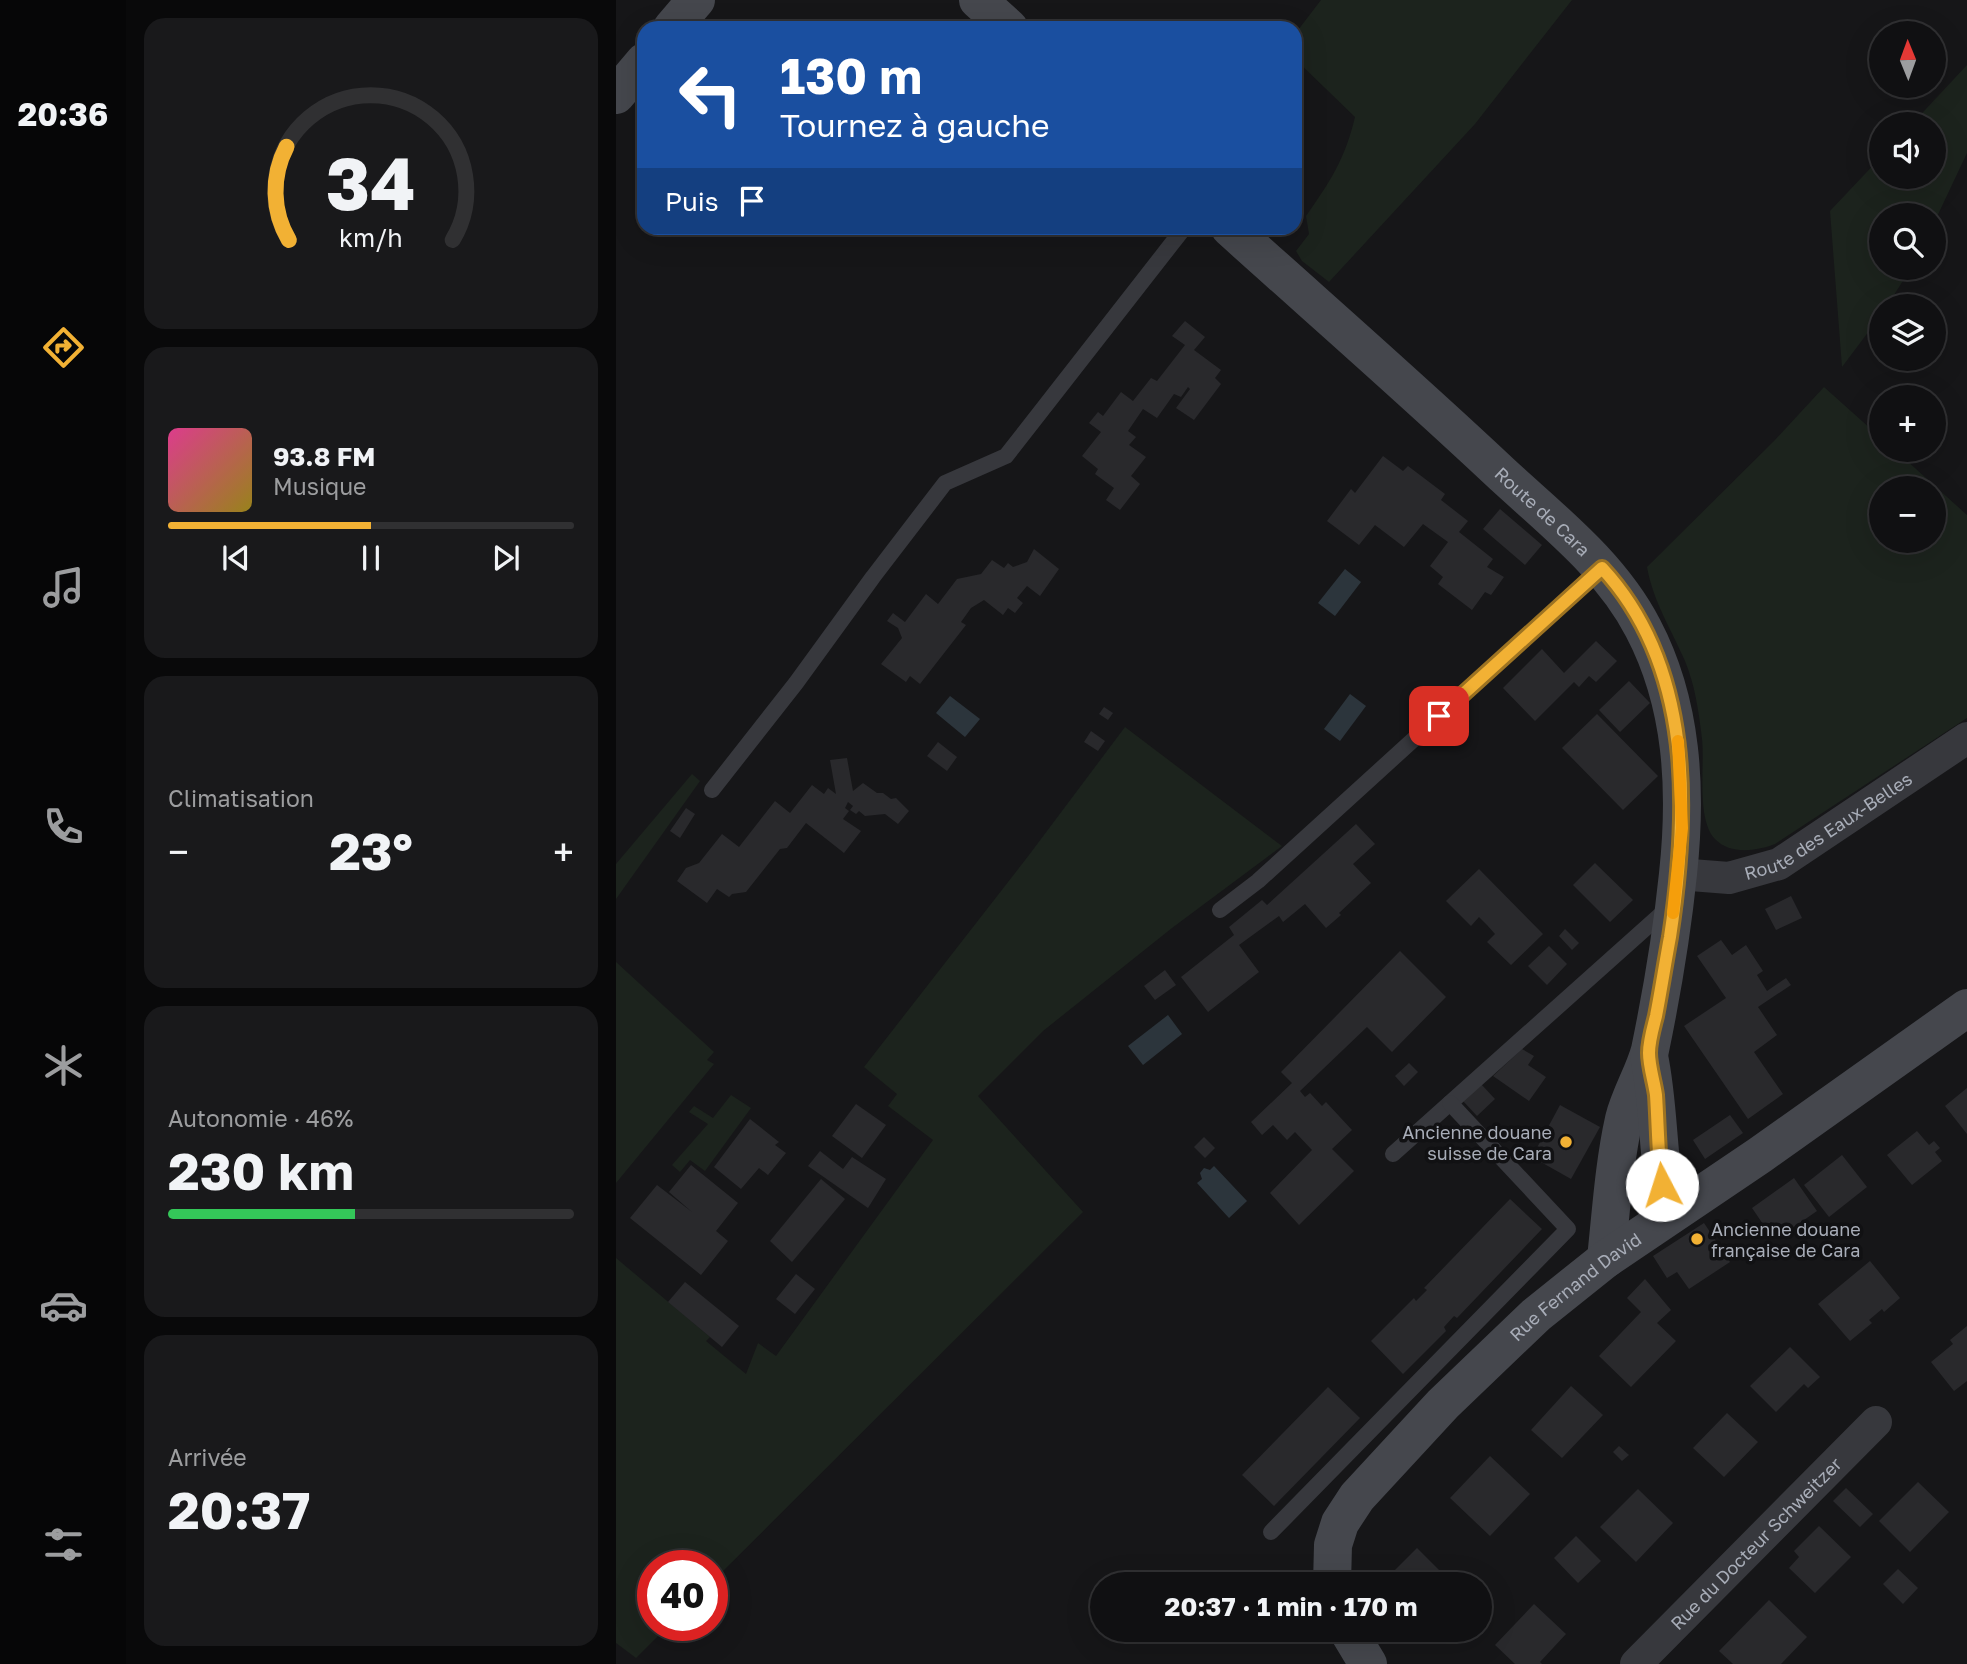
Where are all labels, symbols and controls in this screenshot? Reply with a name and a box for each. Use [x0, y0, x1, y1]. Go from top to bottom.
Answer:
north arrow [1869, 21, 1946, 98]
map controls [1869, 21, 1946, 553]
text: 130 m [780, 46, 922, 105]
icon: left [665, 49, 756, 140]
text: 20:36 [18, 95, 108, 133]
text: Tournez à gauche [780, 106, 1049, 144]
button: sound [1869, 112, 1946, 189]
text: 34 [326, 139, 416, 226]
icon: arrive [733, 182, 771, 220]
text: Puis [665, 186, 719, 217]
button: search [1869, 203, 1946, 280]
text: km/h [339, 221, 403, 252]
button: layers [1869, 294, 1946, 371]
icon: directions [39, 323, 88, 372]
button: + [1869, 385, 1946, 462]
text: 93.8 FM [273, 441, 375, 472]
street label: Route de Cara [1490, 462, 1595, 561]
text: Musique [273, 472, 366, 500]
button: − [1869, 476, 1946, 553]
icon: previous [217, 539, 255, 577]
icon: pause [352, 539, 390, 577]
icon: next [487, 539, 525, 577]
icon: music [39, 563, 88, 612]
pin [1409, 686, 1469, 746]
icon: arrive [1420, 697, 1458, 735]
street label: Route des Eaux-Belles [1742, 767, 1916, 884]
text: Climatisation [168, 784, 314, 812]
icon: phone [39, 802, 88, 851]
text: 23° [329, 819, 413, 881]
text: − [168, 829, 189, 874]
text: + [553, 829, 574, 874]
icon: climate [39, 1041, 88, 1090]
text: Autonomie · 46% [168, 1104, 353, 1132]
place label: Ancienne douane suisse de Cara [1402, 1121, 1552, 1164]
marker: Ancienne douane suisse de Cara [1558, 1134, 1574, 1150]
text: 230 km [168, 1139, 354, 1201]
position arrow [1625, 1148, 1699, 1222]
place label: Ancienne douane française de Cara [1711, 1218, 1861, 1261]
street label: Rue Fernand David [1505, 1228, 1645, 1345]
marker: Ancienne douane française de Cara [1689, 1231, 1705, 1247]
icon: car [39, 1281, 88, 1330]
text: Arrivée [168, 1443, 247, 1471]
street label: Rue du Docteur Schweitzer [1666, 1453, 1846, 1634]
text: 20:37 [168, 1478, 310, 1540]
icon: filters [39, 1520, 88, 1569]
speed limit sign: 40 [637, 1550, 728, 1641]
text: 20:37 · 1 min · 170 m [1165, 1591, 1417, 1622]

